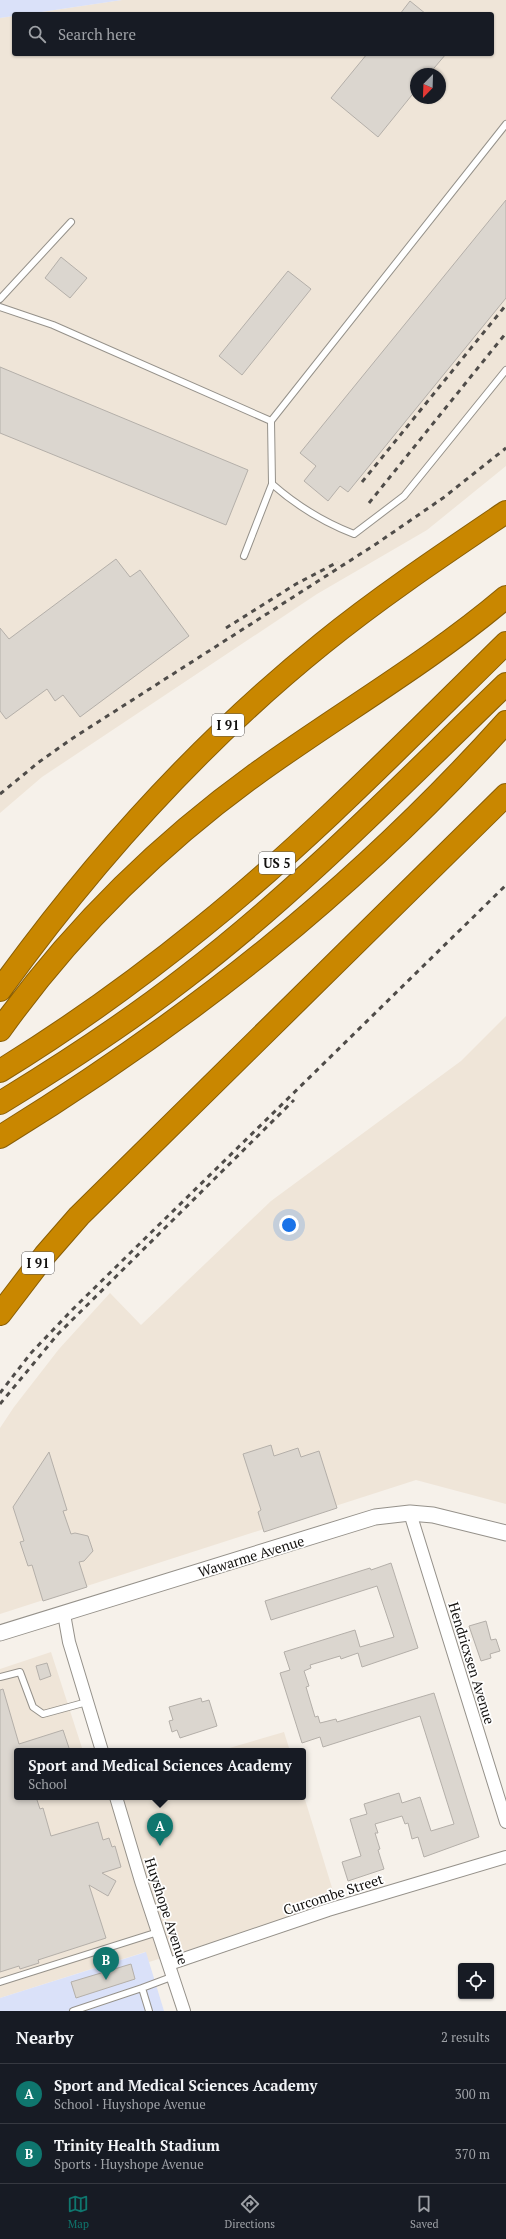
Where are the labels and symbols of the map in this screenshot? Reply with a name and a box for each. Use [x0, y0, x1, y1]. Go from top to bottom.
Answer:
north arrow [410, 68, 446, 104]
road number: I 91 [212, 714, 244, 736]
road number: US 5 [259, 852, 295, 874]
your location [279, 1215, 299, 1235]
road number: I 91 [22, 1252, 54, 1274]
street label: Wawarme Avenue [196, 1531, 306, 1581]
street label: Hendricxsen Avenue [444, 1600, 500, 1726]
pin: A [147, 1813, 173, 1846]
street label: Huyshope Avenue [141, 1855, 193, 1967]
street label: Curcombe Street [281, 1869, 386, 1919]
pin: B [93, 1947, 119, 1980]

